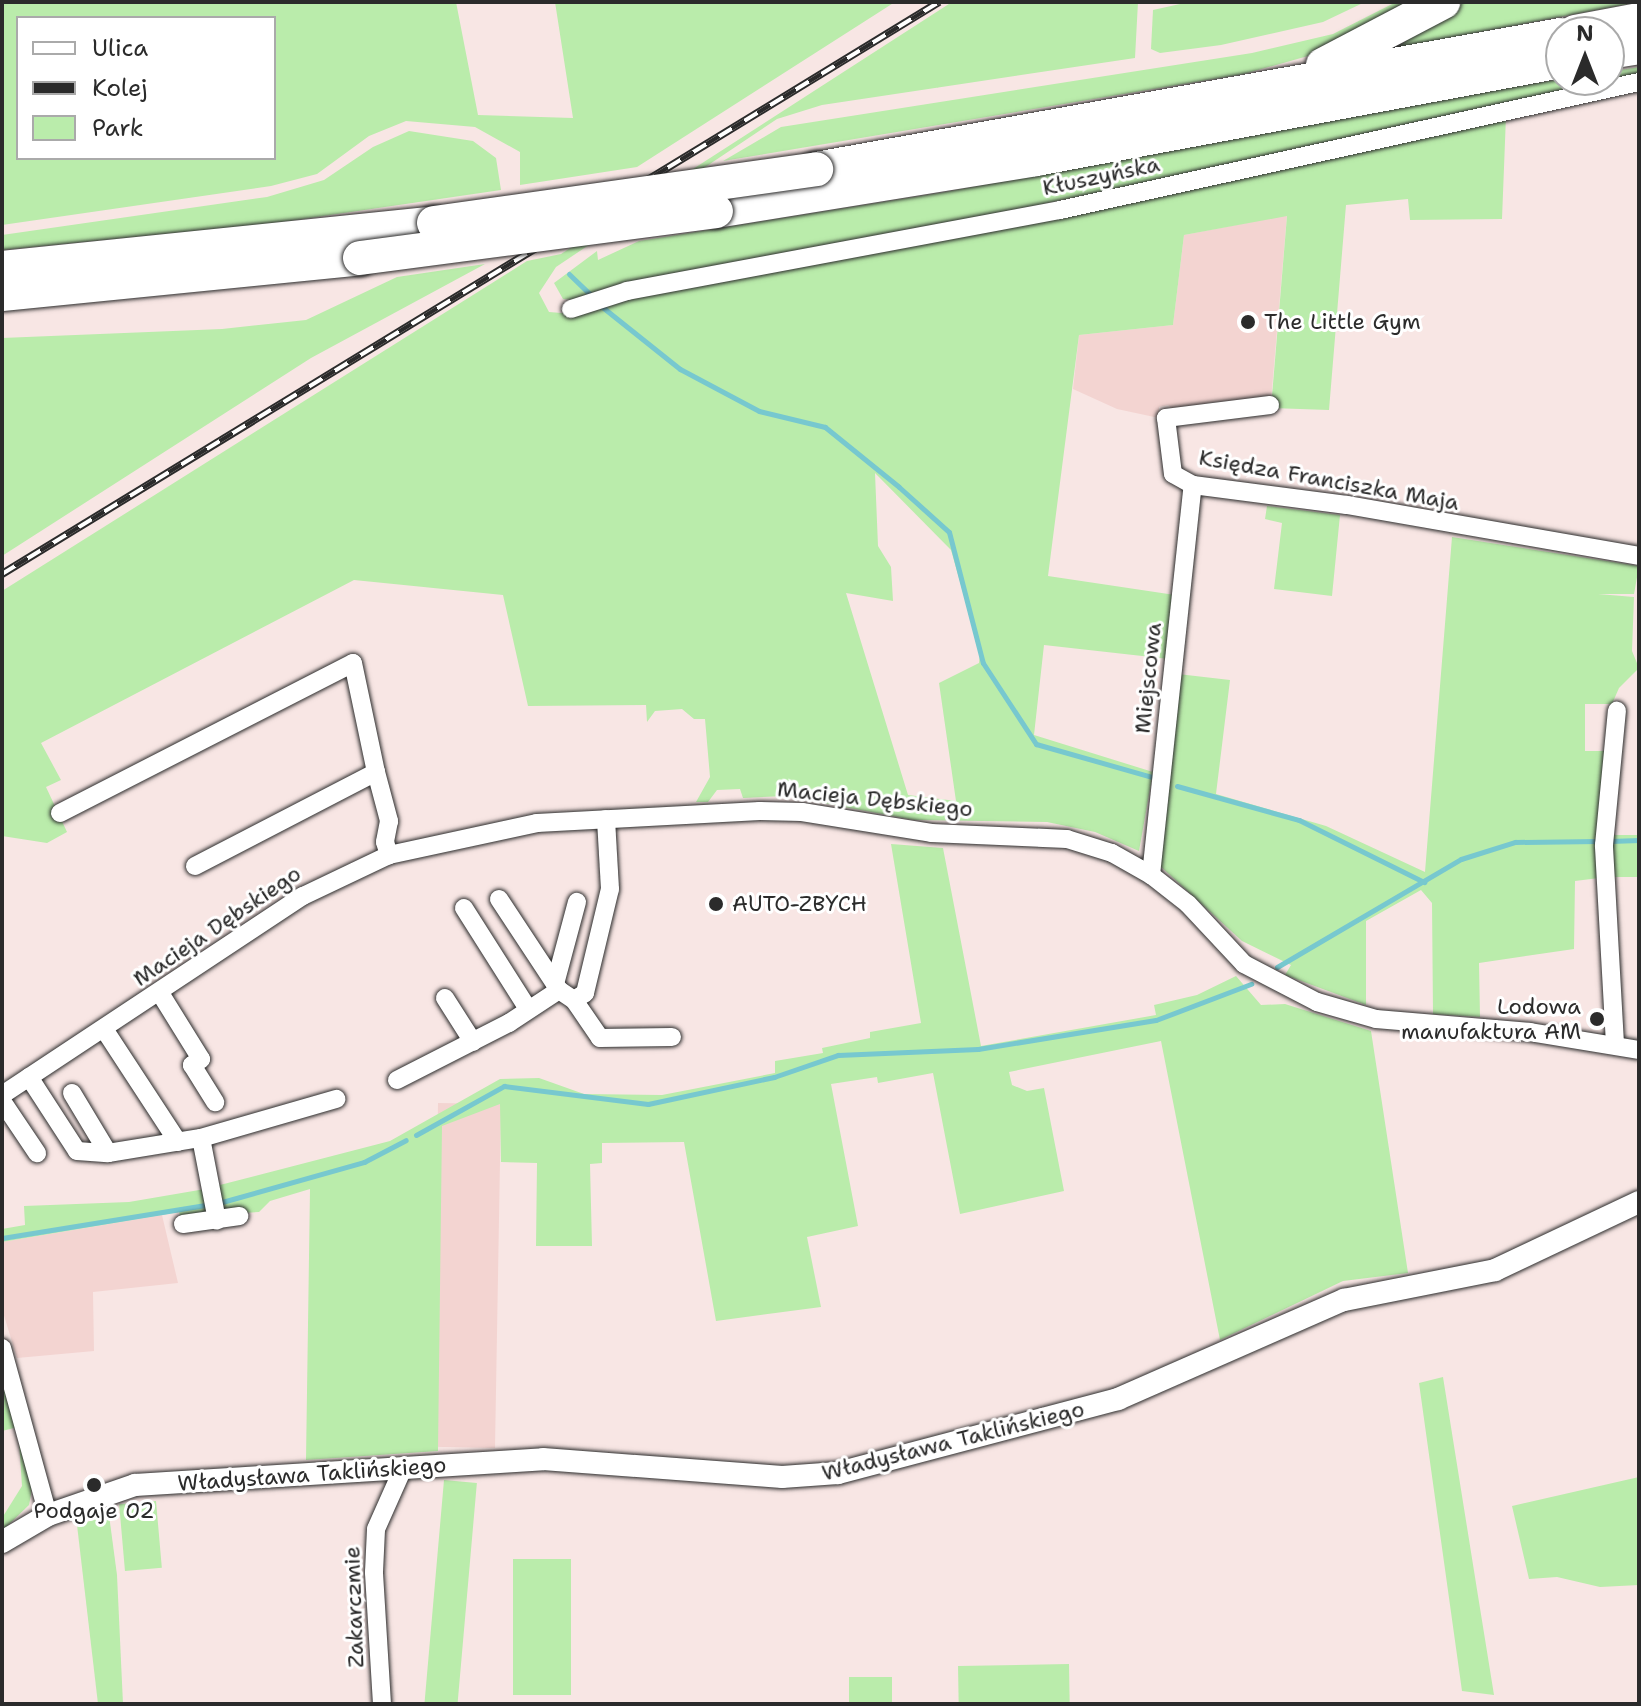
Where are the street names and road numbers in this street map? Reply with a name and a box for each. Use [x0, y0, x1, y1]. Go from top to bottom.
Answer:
street label: Kłuszyńska [1040, 151, 1162, 201]
street label: Księdza Franciszka Maja [1197, 444, 1461, 516]
street label: Miejscowa [1129, 621, 1167, 735]
street label: Macieja Dębskiego [776, 776, 974, 822]
street label: Macieja Dębskiego [128, 860, 306, 992]
street label: Władysława Taklińskiego [819, 1396, 1087, 1486]
street label: Władysława Taklińskiego [177, 1451, 447, 1497]
street label: Zakarczmie [339, 1546, 369, 1668]

